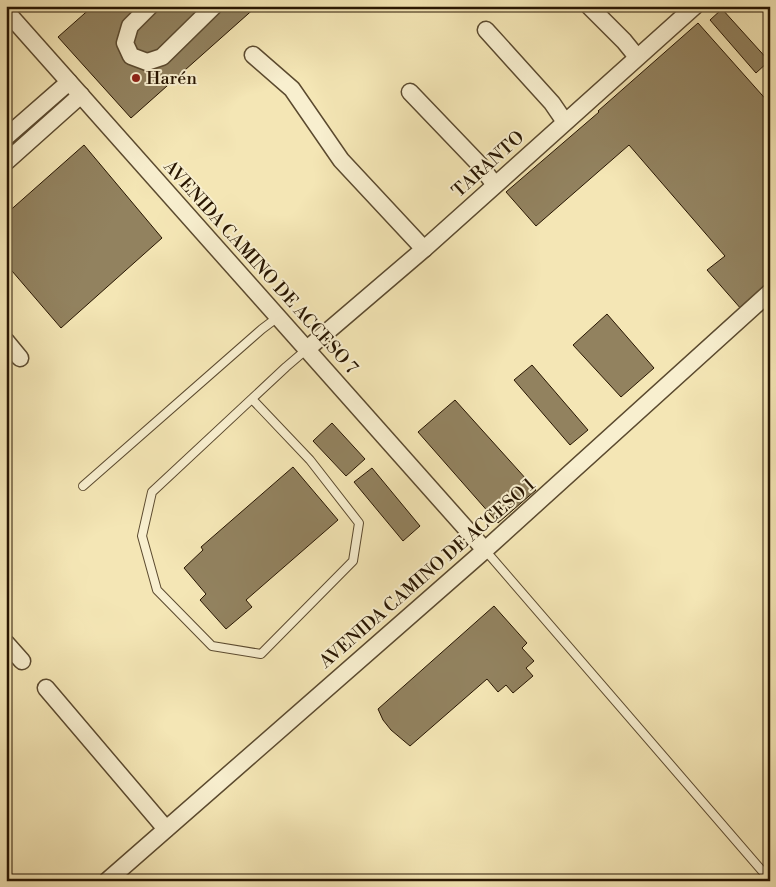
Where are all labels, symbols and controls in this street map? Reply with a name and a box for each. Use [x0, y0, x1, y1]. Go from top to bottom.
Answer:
place label: Harén [146, 67, 197, 90]
marker: Harén [130, 72, 142, 84]
street label: TARANTO [447, 126, 529, 203]
street label: AVENIDA CAMINO DE ACCESO 7 [158, 155, 363, 379]
street label: AVENIDA CAMINO DE ACCESO 1 [314, 473, 540, 674]

